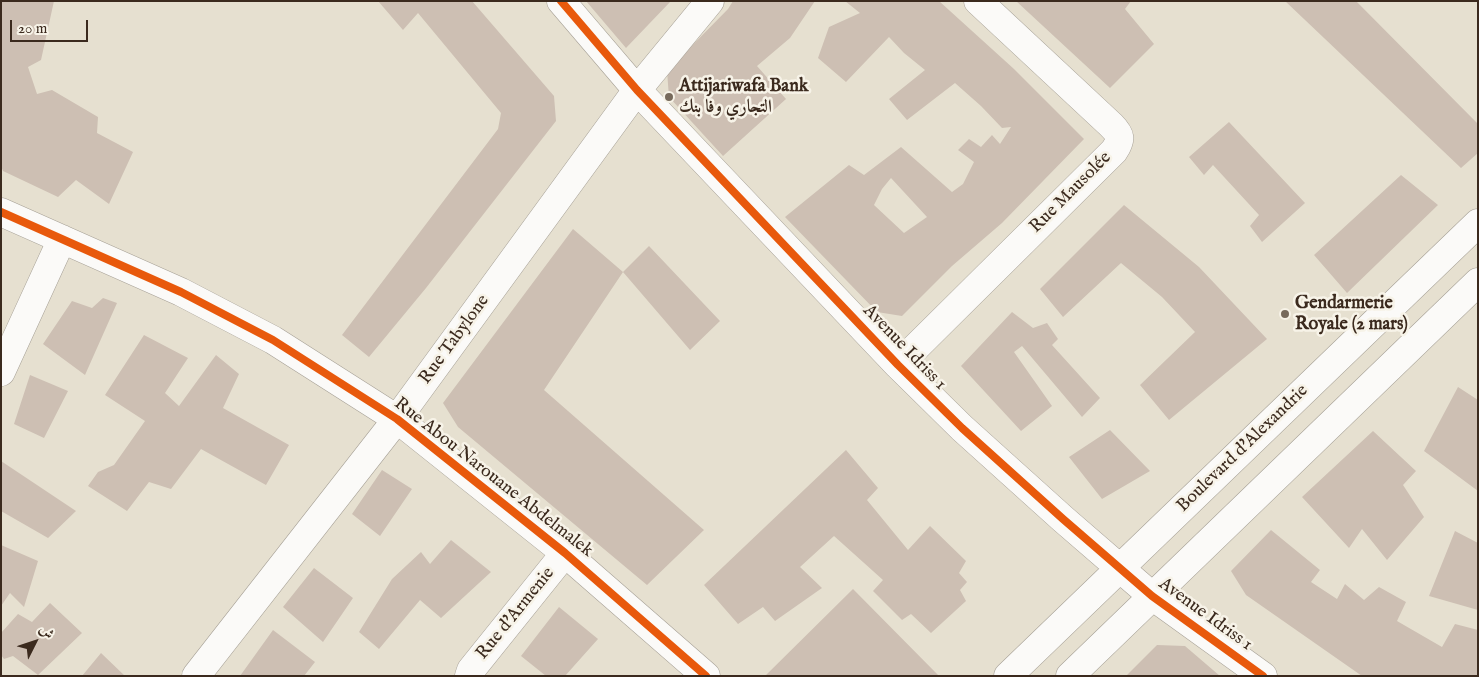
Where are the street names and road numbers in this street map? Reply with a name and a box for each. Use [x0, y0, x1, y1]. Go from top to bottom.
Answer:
street label: Rue Mausolée [1026, 148, 1116, 238]
street label: Rue Tabylone [415, 291, 495, 389]
street label: Avenue Idriss 1 [858, 301, 950, 395]
street label: Boulevard d'Alexandrie [1173, 381, 1313, 517]
street label: Rue Abou Narouane Abdelmalek [389, 394, 597, 562]
street label: Rue d'Armenie [472, 564, 560, 664]
street label: Avenue Idriss 1 [1154, 574, 1256, 656]

